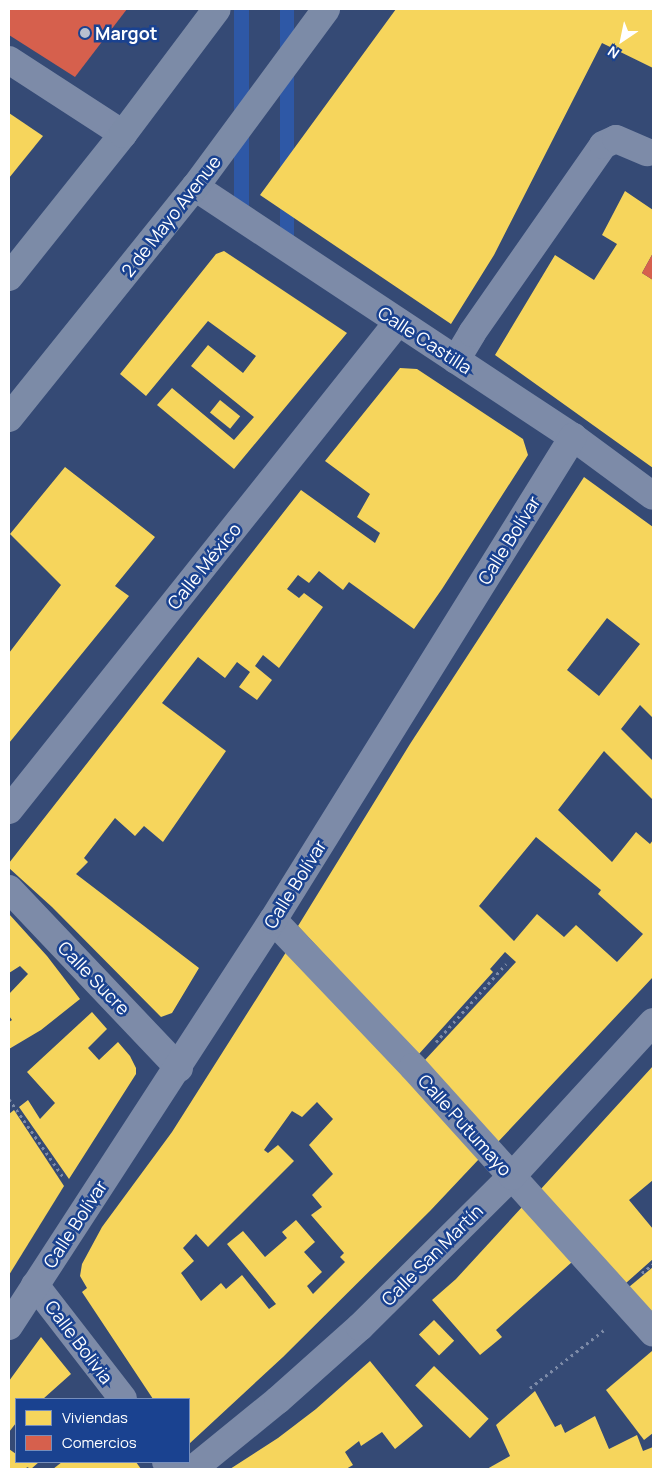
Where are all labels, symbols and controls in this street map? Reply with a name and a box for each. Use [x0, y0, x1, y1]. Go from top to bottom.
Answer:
north arrow [597, 15, 647, 65]
place label: Margot [95, 22, 158, 44]
marker: Margot [79, 27, 91, 39]
text: N [604, 42, 623, 64]
street label: 2 de Mayo Avenue [117, 151, 225, 281]
street label: Calle Castilla [374, 302, 476, 378]
street label: Calle Bolívar [473, 492, 545, 588]
street label: Calle México [163, 519, 245, 613]
street label: Calle Bolívar [259, 836, 331, 932]
street label: Calle Sucre [54, 937, 134, 1019]
street label: Calle Putumayo [414, 1070, 516, 1180]
street label: Calle Bolívar [39, 1176, 111, 1272]
street label: Calle San Martín [377, 1200, 487, 1310]
street label: Calle Bolivia [41, 1296, 117, 1388]
legend [15, 1398, 190, 1463]
text: Viviendas [62, 1407, 128, 1428]
text: Comercios [62, 1432, 137, 1453]

